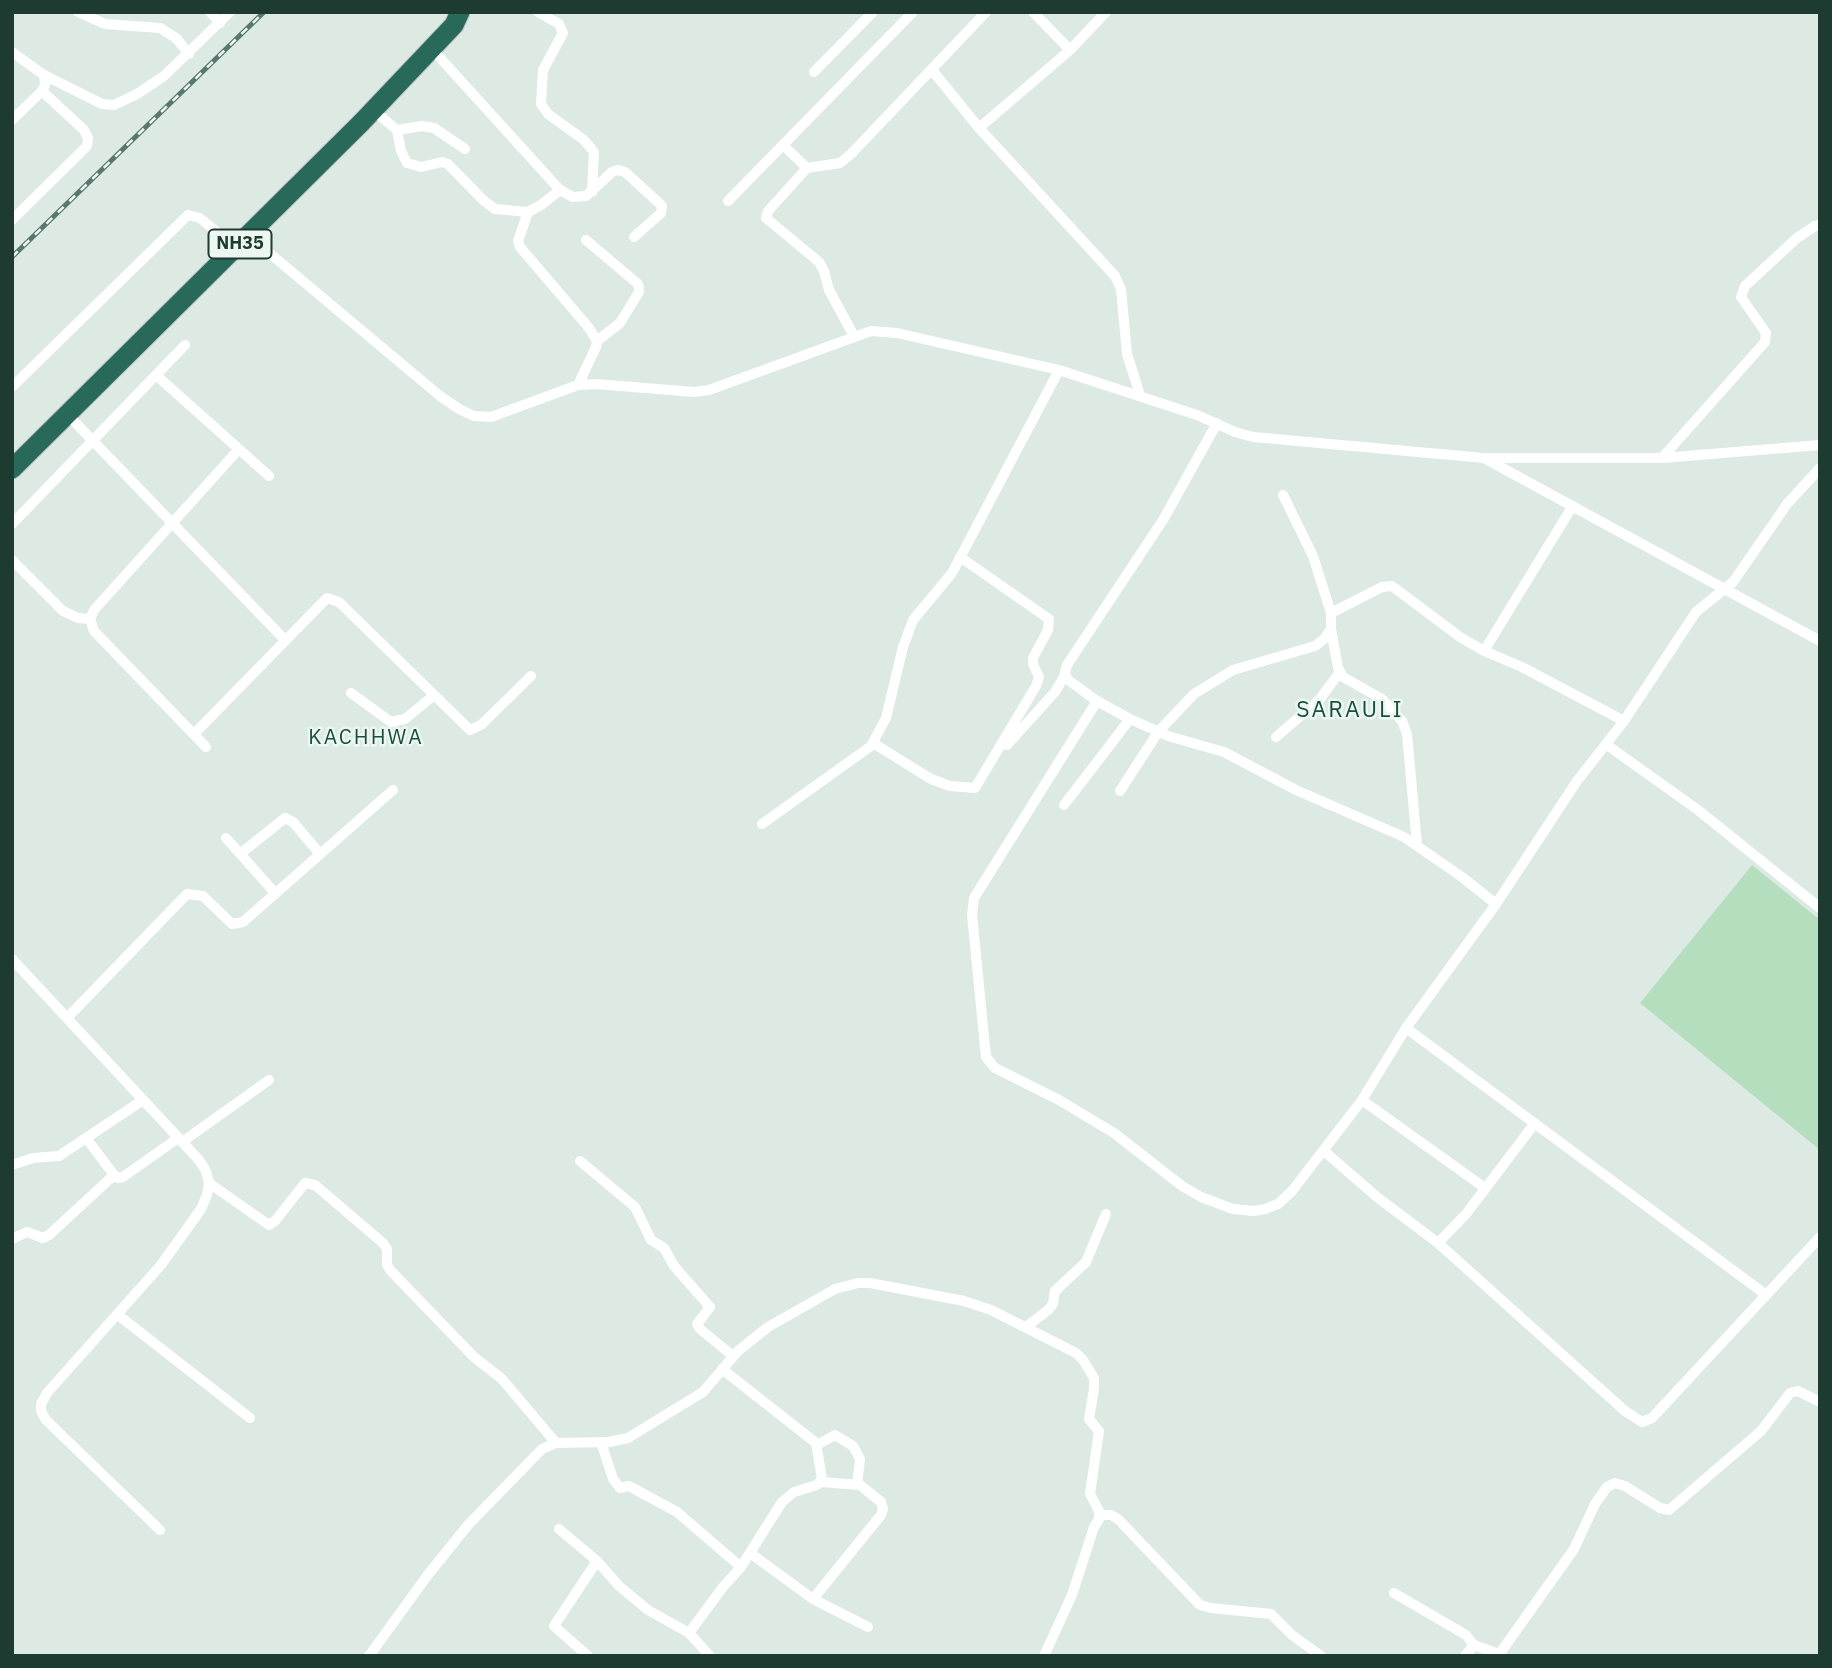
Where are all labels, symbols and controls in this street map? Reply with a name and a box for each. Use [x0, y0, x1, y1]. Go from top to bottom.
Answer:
road number: NH35 [208, 230, 272, 258]
district label: SARAULI [1297, 696, 1403, 724]
district label: KACHHWA [309, 725, 423, 751]

